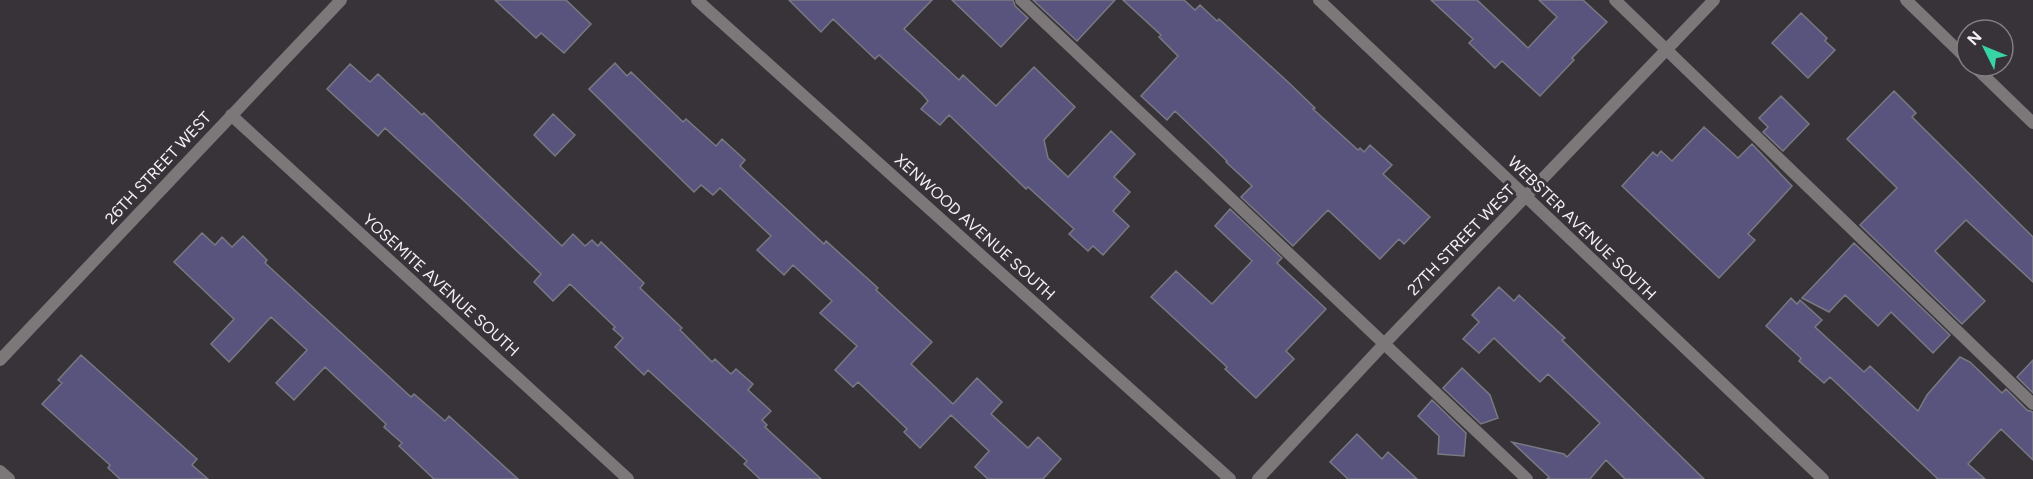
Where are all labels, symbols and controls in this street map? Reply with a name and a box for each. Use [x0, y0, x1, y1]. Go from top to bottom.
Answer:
north arrow [1955, 18, 2015, 78]
text: N [1963, 27, 1986, 49]
street label: 26TH STREET WEST [101, 108, 215, 228]
street label: XENWOOD AVENUE SOUTH [891, 150, 1059, 304]
street label: WEBSTER AVENUE SOUTH [1504, 152, 1660, 304]
street label: 27TH STREET WEST [1403, 181, 1519, 299]
street label: YOSEMITE AVENUE SOUTH [359, 210, 523, 360]

